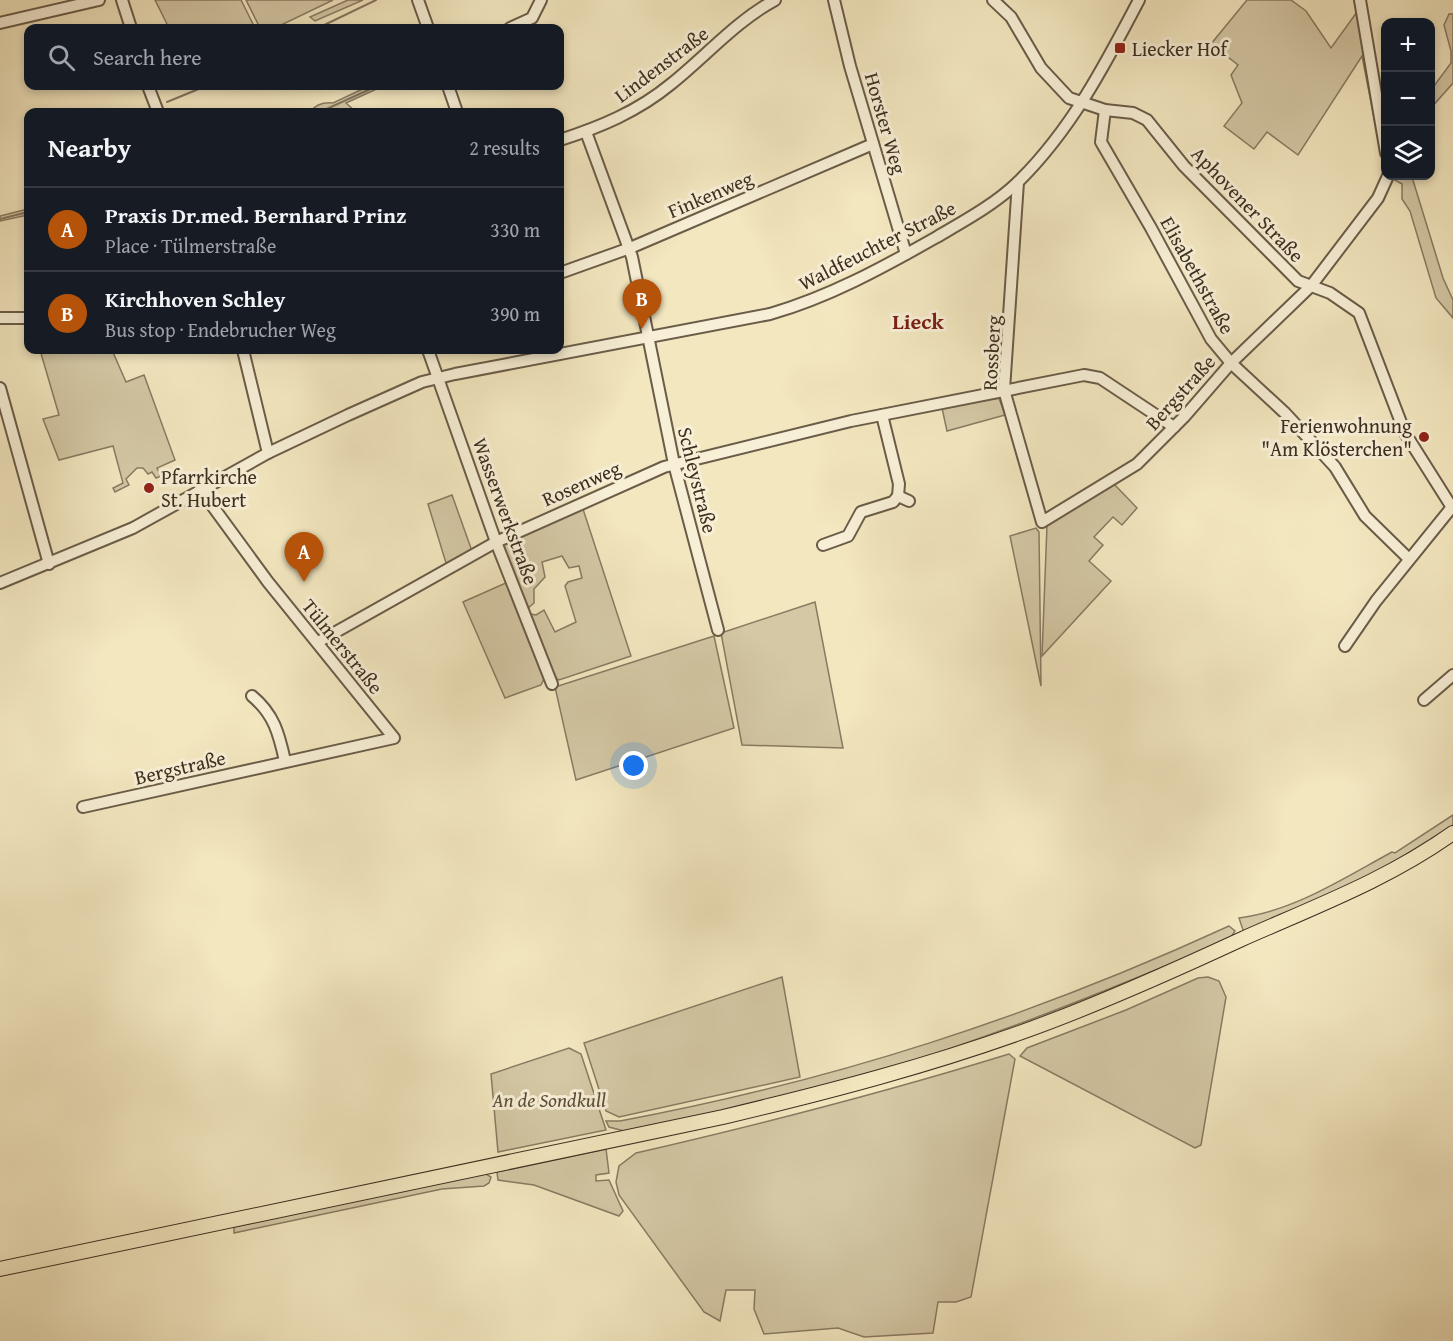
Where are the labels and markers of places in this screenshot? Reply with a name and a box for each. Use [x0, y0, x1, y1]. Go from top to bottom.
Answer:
place label: Liecker Hof [1132, 34, 1230, 63]
marker: Liecker Hof [1113, 41, 1127, 55]
pin: B [622, 280, 662, 329]
place label: Ferienwohnung "Am Klösterchen" [1261, 411, 1412, 463]
marker: Ferienwohnung "Am Klösterchen" [1417, 430, 1431, 444]
place label: Pfarrkirche St. Hubert [161, 462, 257, 514]
marker: Pfarrkirche St. Hubert [142, 481, 156, 495]
pin: A [284, 532, 324, 582]

